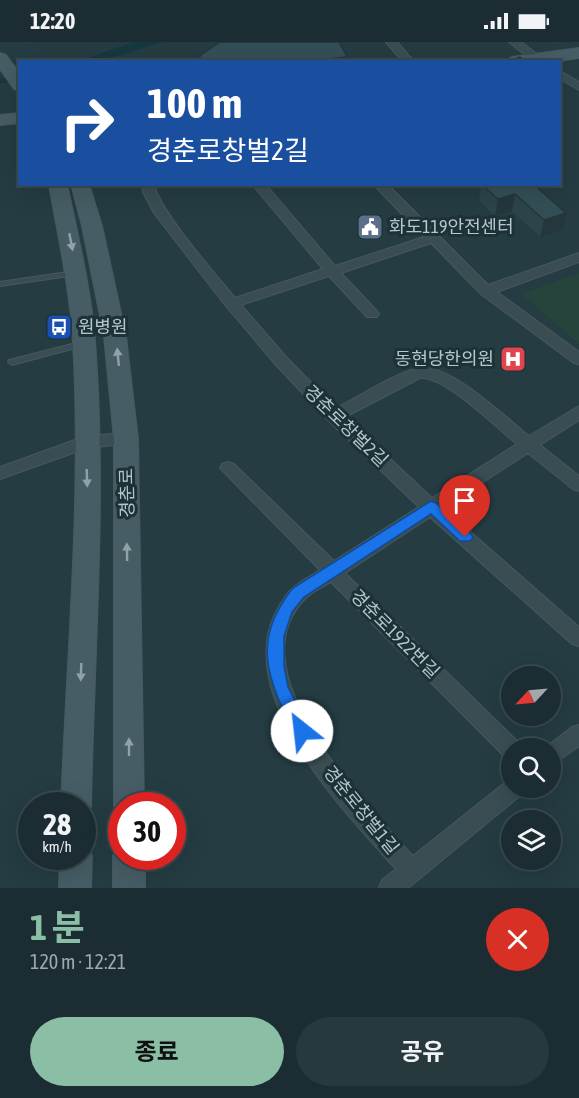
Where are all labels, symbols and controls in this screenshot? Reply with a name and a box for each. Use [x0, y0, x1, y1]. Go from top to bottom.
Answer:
text: 12:20 [30, 8, 75, 34]
text: 100 m [147, 79, 242, 127]
icon: right [48, 84, 126, 162]
text: 경춘로창벌2길 [147, 135, 309, 166]
public building icon: 화도119안전센터 [355, 212, 385, 242]
place label: 화도119안전센터 [389, 216, 514, 237]
one-way arrow [67, 232, 76, 251]
bus stop icon: 원병원 [44, 312, 74, 342]
place label: 원병원 [78, 316, 128, 337]
hospital icon: 동현당한의원 [498, 344, 528, 374]
one-way arrow [113, 348, 123, 367]
place label: 동현당한의원 [395, 348, 494, 369]
street label: 경춘로창벌2길 [300, 381, 392, 471]
one-way arrow [83, 468, 92, 487]
street label: 경춘로 [116, 468, 137, 518]
pin [439, 475, 490, 537]
icon: arrive [448, 484, 481, 517]
one-way arrow [122, 543, 132, 562]
street label: 경춘로1922번길 [347, 585, 444, 682]
one-way arrow [76, 663, 85, 682]
north arrow [501, 666, 561, 726]
map controls [501, 666, 561, 870]
position arrow [270, 699, 334, 763]
one-way arrow [124, 738, 133, 757]
button: search [501, 738, 561, 798]
street label: 경춘로창벌1길 [319, 761, 403, 858]
speed limit sign: 30 [108, 792, 186, 870]
text: 28 [43, 807, 71, 841]
button: layers [501, 810, 561, 870]
text: km/h [42, 838, 72, 855]
text: 1 분 [30, 906, 85, 948]
button: close [486, 908, 549, 971]
text: 120 m · 12:21 [30, 950, 126, 973]
button: 종료 [30, 1017, 284, 1086]
button: 공유 [296, 1017, 549, 1086]

